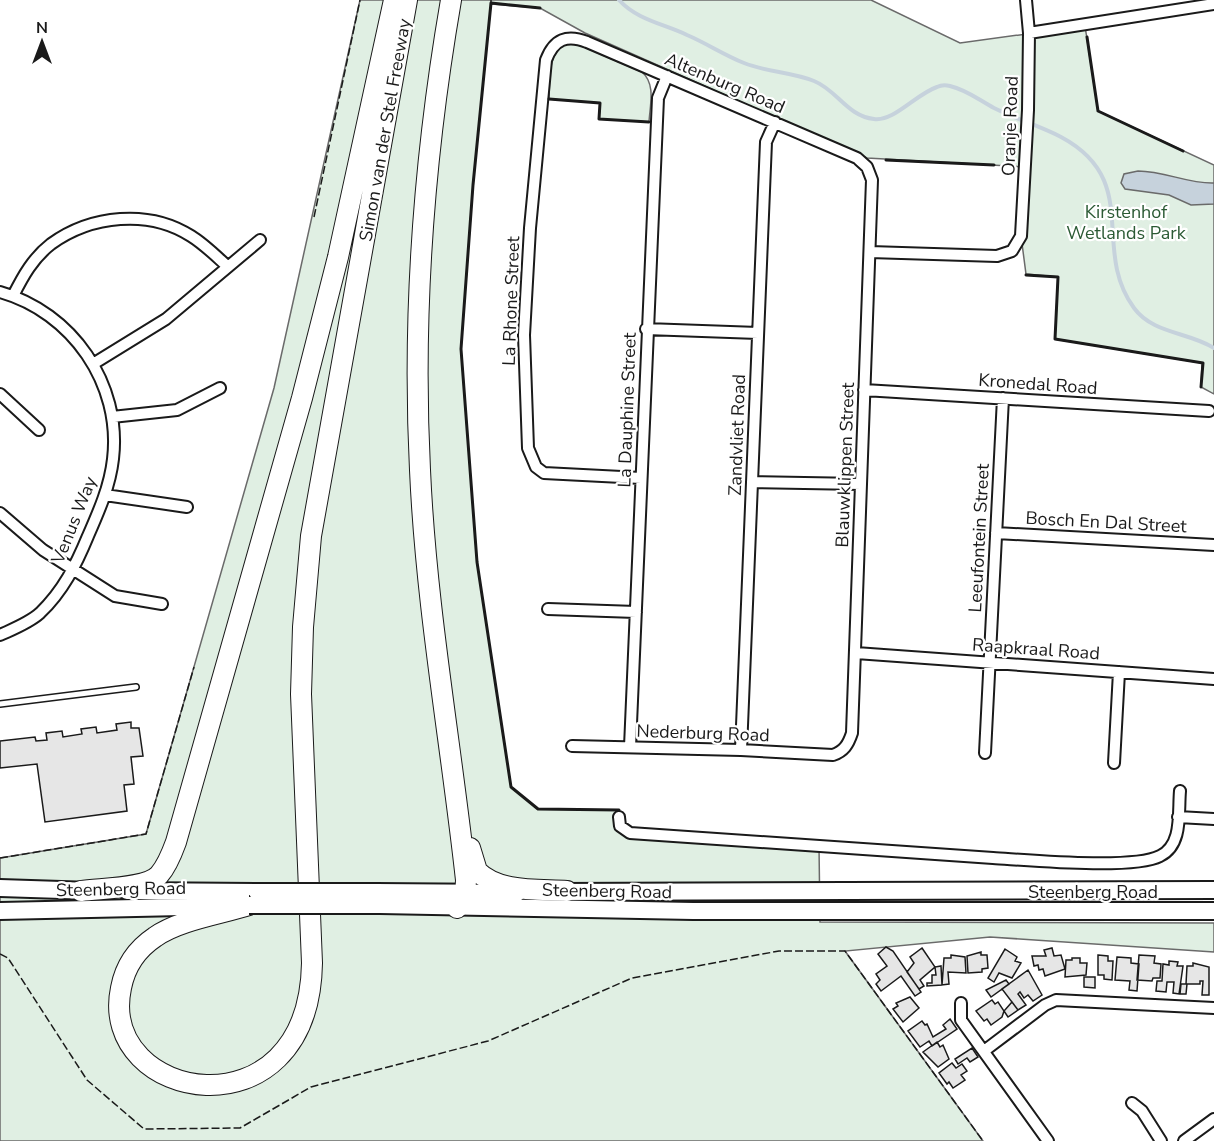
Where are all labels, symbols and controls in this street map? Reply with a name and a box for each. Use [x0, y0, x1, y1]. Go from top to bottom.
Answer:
north arrow [12, 12, 72, 72]
street label: Simon van der Stel Freeway [354, 16, 417, 243]
text: N [36, 17, 48, 39]
street label: Altenburg Road [661, 47, 789, 119]
street label: Oranje Road [996, 75, 1024, 177]
park label: Kirstenhof Wetlands Park [1066, 200, 1187, 245]
street label: La Rhone Street [497, 235, 525, 366]
street label: La Dauphine Street [612, 331, 642, 488]
street label: Kronedal Road [978, 368, 1098, 400]
street label: Zandvliet Road [723, 374, 751, 496]
street label: Blauwklippen Street [830, 381, 860, 548]
street label: Leeufontein Street [963, 462, 995, 613]
street label: Venus Way [45, 472, 103, 568]
street label: Bosch En Dal Street [1025, 506, 1188, 538]
street label: Raapkraal Road [971, 633, 1101, 665]
street label: Nederburg Road [636, 719, 770, 747]
street label: Steenberg Road [56, 876, 186, 902]
street label: Steenberg Road [542, 878, 672, 904]
street label: Steenberg Road [1028, 880, 1158, 904]

